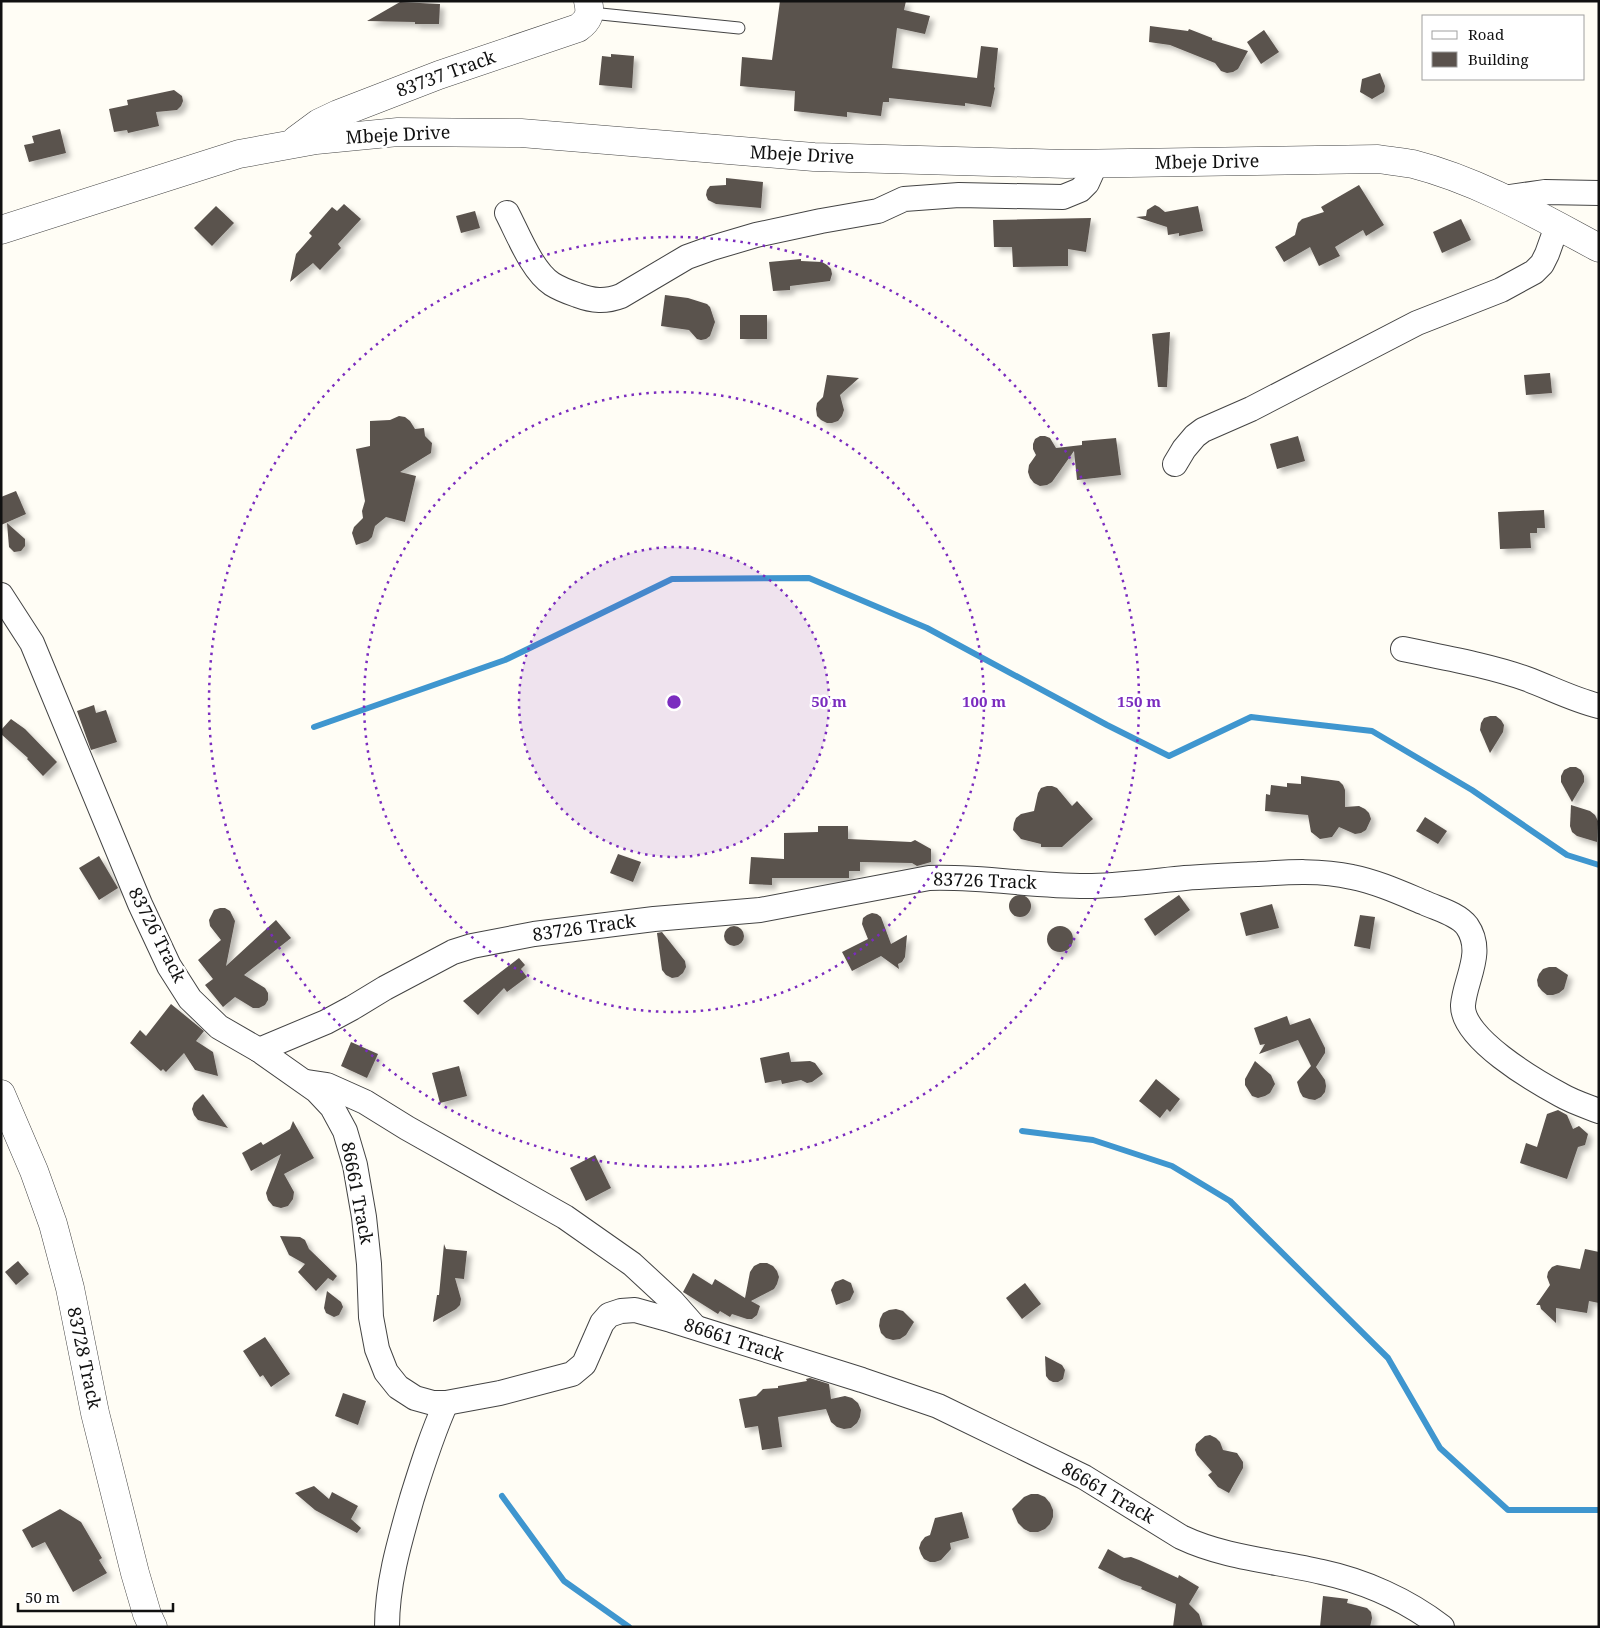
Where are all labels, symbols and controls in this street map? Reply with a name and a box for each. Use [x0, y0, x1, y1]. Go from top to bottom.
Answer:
legend [1422, 15, 1585, 80]
text: Road [1468, 24, 1504, 44]
street label: 83737 Track [393, 44, 499, 102]
text: Building [1468, 49, 1529, 69]
street label: Mbeje Drive [345, 119, 451, 149]
street label: Mbeje Drive [749, 139, 855, 169]
street label: Mbeje Drive [1154, 148, 1260, 174]
text: 50 m [811, 691, 847, 711]
text: 100 m [962, 691, 1006, 711]
text: 150 m [1117, 691, 1161, 711]
centre of rings [665, 693, 683, 711]
street label: 83726 Track [933, 866, 1038, 894]
street label: 83726 Track [124, 883, 192, 987]
street label: 83726 Track [531, 908, 637, 946]
street label: 86661 Track [336, 1140, 380, 1246]
street label: 83728 Track [62, 1305, 108, 1411]
street label: 86661 Track [681, 1312, 788, 1367]
street label: 86661 Track [1058, 1456, 1160, 1529]
scale bar [18, 1580, 172, 1612]
text: 50 m [25, 1587, 60, 1607]

